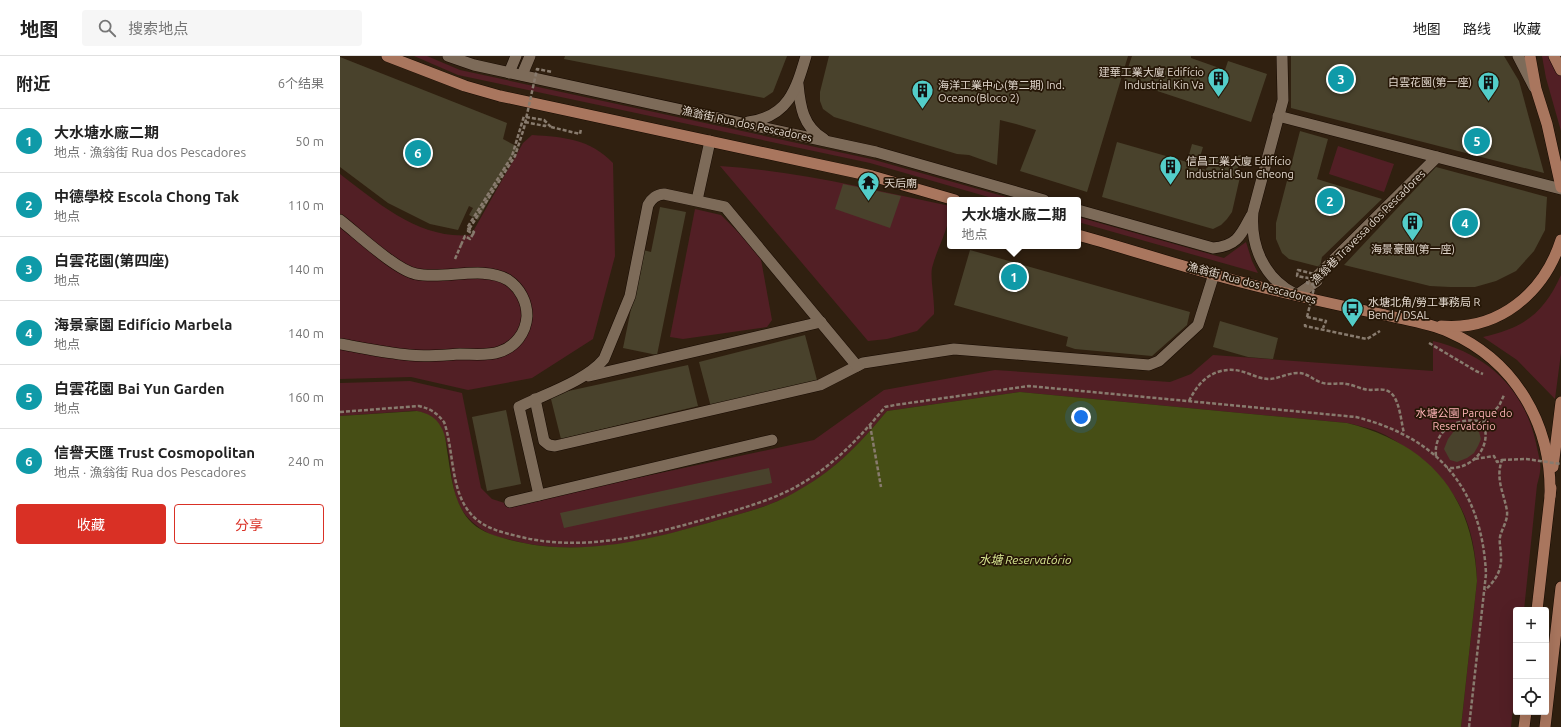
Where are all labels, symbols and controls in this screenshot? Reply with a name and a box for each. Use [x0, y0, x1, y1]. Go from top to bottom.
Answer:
search box [82, 10, 362, 46]
icon: search [96, 17, 118, 39]
text: 地图 [20, 18, 58, 40]
text: 搜索地点 [128, 20, 188, 37]
text: 地图 [1413, 21, 1441, 37]
text: 路线 [1463, 21, 1491, 37]
text: 收藏 [1513, 21, 1541, 37]
pin: 3 [1328, 64, 1354, 94]
building icon: 建華工業大廈 Edifício Industrial Kin Va [1206, 65, 1232, 98]
place label: 建華工業大廈 Edifício Industrial Kin Va [1099, 66, 1204, 91]
building icon: 白雲花園(第一座) [1475, 69, 1501, 102]
text: 附近 [16, 74, 50, 93]
text: 6个结果 [278, 76, 324, 90]
place label: 白雲花園(第一座) [1388, 76, 1472, 89]
building icon: 海洋工業中心(第二期) Ind. Oceano(Bloco 2) [909, 78, 935, 111]
place label: 海洋工業中心(第二期) Ind. Oceano(Bloco 2) [938, 79, 1065, 105]
street label: 漁翁街 Rua dos Pescadores [681, 104, 813, 144]
text: 大水塘水廠二期 [54, 124, 159, 141]
pin: 5 [1464, 126, 1490, 156]
text: 1 [25, 134, 33, 148]
text: 50 m [295, 134, 324, 148]
pin: 6 [405, 138, 431, 168]
text: 地点 · 漁翁街 Rua dos Pescadores [54, 145, 246, 159]
building icon: 信昌工業大廈 Edifício Industrial Sun Cheong [1158, 154, 1184, 187]
place label: 信昌工業大廈 Edifício Industrial Sun Cheong [1186, 155, 1294, 180]
street label: 漁翁巷 Travessa dos Pescadores [1309, 167, 1428, 286]
temple icon: 天后廟 [855, 170, 881, 203]
place label: 天后廟 [884, 177, 917, 189]
pin: 2 [1317, 186, 1343, 216]
text: 中德學校 Escola Chong Tak [54, 188, 239, 205]
popup [947, 197, 1081, 249]
text: 2 [25, 198, 33, 212]
text: 110 m [288, 198, 324, 212]
text: 大水塘水廠二期 [961, 206, 1067, 223]
pin: 4 [1452, 208, 1478, 238]
text: 地点 [54, 209, 80, 223]
building icon: 海景豪園(第一座) [1400, 210, 1426, 243]
text: 地点 [961, 227, 988, 241]
place label: 海景豪園(第一座) [1371, 243, 1455, 256]
text: 白雲花園(第四座) [54, 252, 169, 269]
street label: 漁翁街 Rua dos Pescadores [1186, 260, 1318, 306]
text: 3 [25, 262, 33, 276]
text: 140 m [288, 262, 324, 276]
pin: 1 [1001, 262, 1027, 292]
text: 地点 [54, 273, 80, 287]
bus stop icon: 水塘北角/勞工事務局 R Bend / DSAL [1340, 295, 1366, 328]
place label: 水塘北角/勞工事務局 R Bend / DSAL [1368, 296, 1481, 321]
text: 海景豪園 Edifício Marbela [54, 316, 232, 333]
text: 4 [25, 326, 33, 340]
text: 140 m [288, 326, 324, 340]
text: 地点 [54, 337, 80, 351]
text: 白雲花園 Bai Yun Garden [54, 380, 225, 397]
text: 5 [25, 390, 33, 404]
text: 160 m [288, 390, 324, 404]
text: 地点 [54, 401, 80, 415]
your location [1071, 407, 1091, 427]
park label: 水塘公園 Parque do Reservatório [1416, 407, 1513, 432]
text: 信譽天匯 Trust Cosmopolitan [54, 444, 255, 461]
text: 6 [25, 454, 33, 468]
text: 240 m [288, 454, 324, 468]
text: 地点 · 漁翁街 Rua dos Pescadores [54, 465, 246, 479]
button: 收藏 [16, 504, 166, 544]
button: 分享 [174, 504, 324, 544]
water label: 水塘 Reservatório [978, 553, 1072, 566]
map controls [1513, 607, 1549, 715]
button: + [1513, 607, 1549, 643]
button: − [1513, 643, 1549, 679]
button: locate [1513, 679, 1549, 715]

